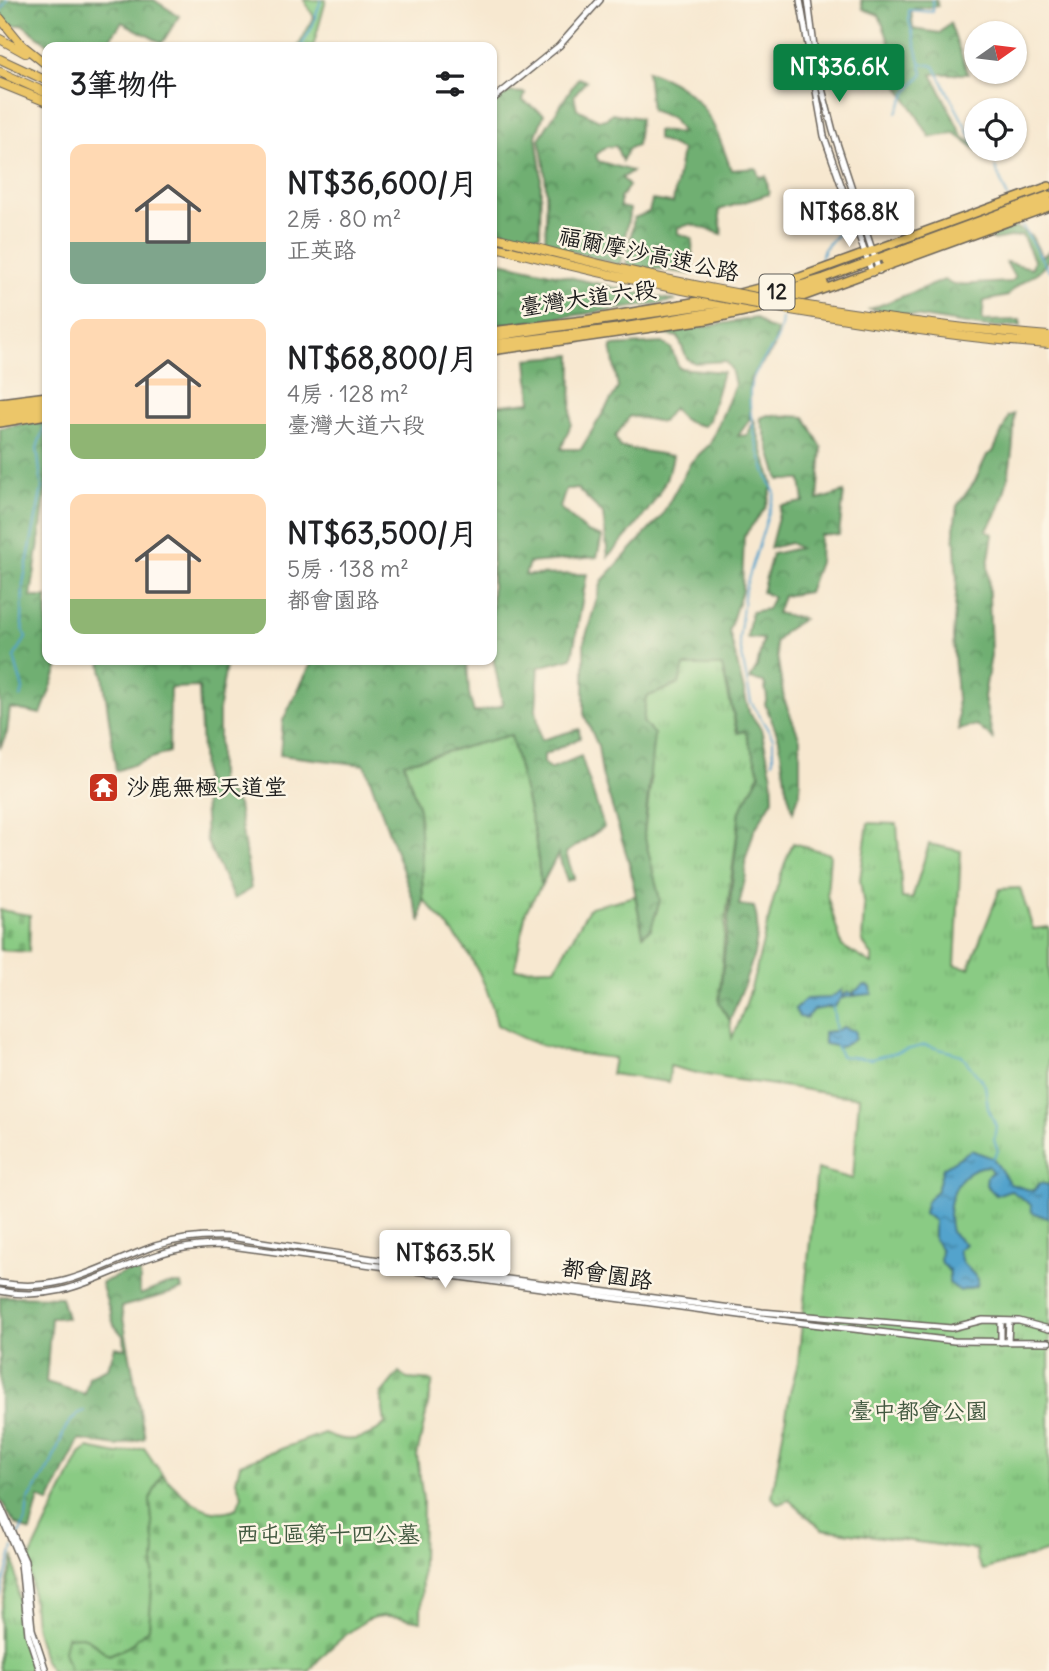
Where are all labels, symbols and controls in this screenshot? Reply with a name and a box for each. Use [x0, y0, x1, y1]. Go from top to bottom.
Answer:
north arrow [964, 21, 1027, 84]
map controls [964, 21, 1027, 161]
pin: NT$36.6K [767, 44, 911, 104]
text: NT$36.6K [789, 52, 889, 81]
text: 3筆物件 [70, 65, 177, 103]
icon: filters [431, 65, 469, 103]
button: locate [964, 98, 1027, 161]
text: NT$36,600/月 [287, 164, 478, 202]
icon: home [126, 172, 210, 256]
pin: NT$68.8K [777, 190, 921, 249]
text: NT$68.8K [799, 197, 899, 226]
text: 2房 · 80 m² [287, 204, 401, 233]
street label: 福爾摩沙高速公路 [556, 220, 742, 287]
text: 正英路 [287, 235, 356, 264]
street label: 臺灣大道六段 [518, 274, 658, 321]
road number: 12 [760, 274, 794, 310]
text: NT$68,800/月 [287, 339, 478, 377]
icon: home [126, 347, 210, 431]
text: 4房 · 128 m² [287, 379, 409, 408]
text: 臺灣大道六段 [287, 410, 425, 439]
text: NT$63,500/月 [287, 514, 478, 552]
icon: home [126, 522, 210, 606]
text: 5房 · 138 m² [287, 554, 409, 583]
text: 都會園路 [287, 585, 379, 614]
temple icon: 沙鹿無極天道堂 [86, 770, 120, 804]
place label: 沙鹿無極天道堂 [126, 772, 287, 801]
pin: NT$63.5K [373, 1230, 517, 1290]
text: NT$63.5K [395, 1238, 495, 1267]
street label: 都會園路 [559, 1252, 655, 1295]
park label: 臺中都會公園 [850, 1396, 988, 1425]
park label: 西屯區第十四公墓 [236, 1519, 420, 1548]

